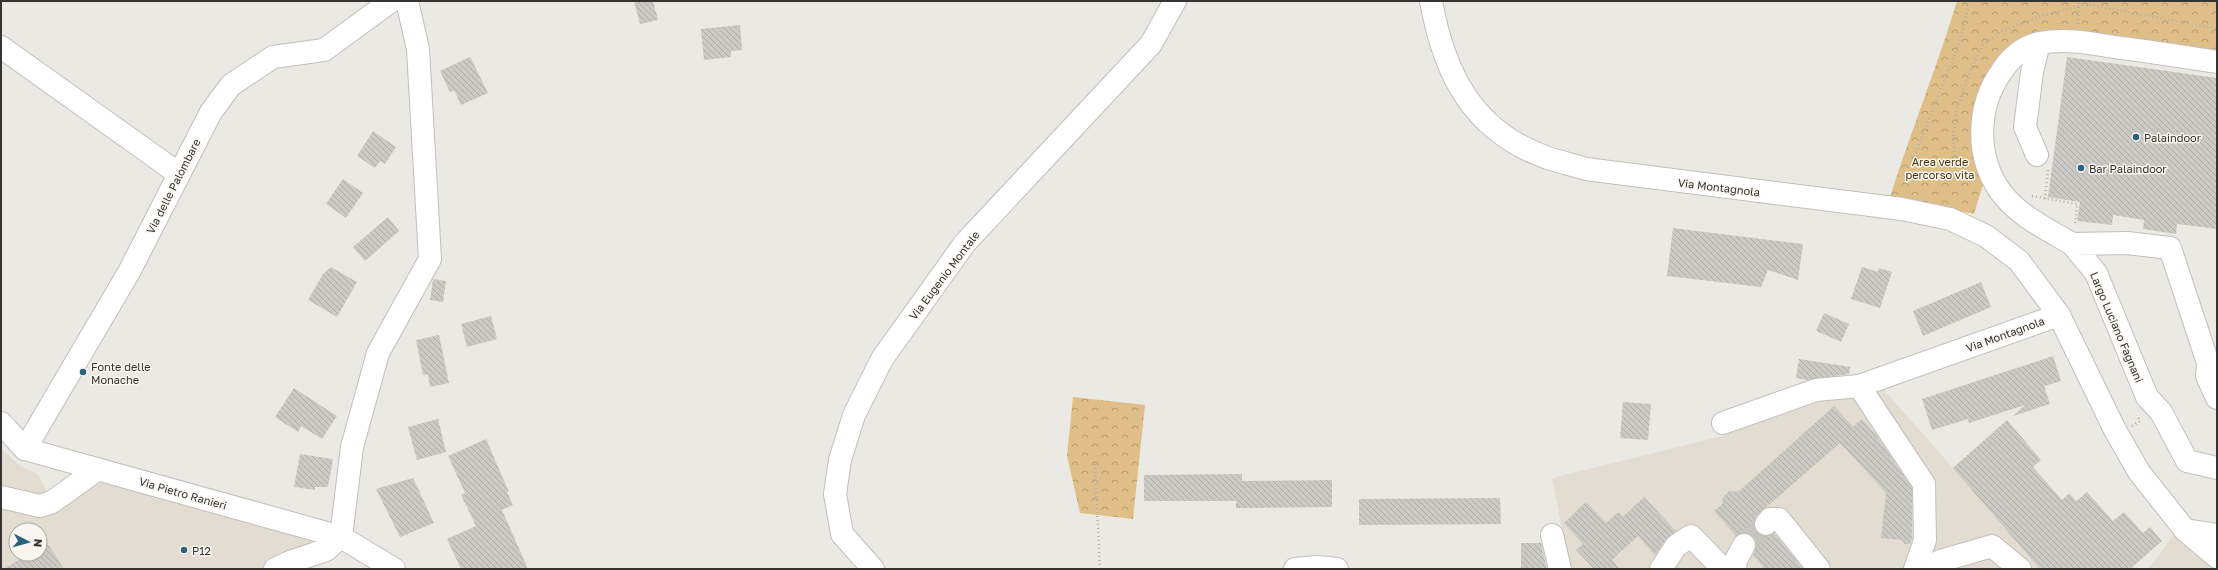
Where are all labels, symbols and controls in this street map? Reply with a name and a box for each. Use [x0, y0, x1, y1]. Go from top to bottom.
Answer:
place label: Palaindoor [2144, 131, 2202, 144]
marker: Palaindoor [2131, 132, 2141, 142]
street label: Via delle Palombare [143, 136, 203, 236]
park label: Area verde percorso vita [1905, 155, 1975, 181]
place label: Bar Palaindoor [2089, 162, 2167, 175]
marker: Bar Palaindoor [2076, 163, 2086, 173]
street label: Via Montagnola [1677, 176, 1761, 198]
street label: Via Eugenio Montale [906, 228, 982, 322]
street label: Largo Luciano Fagnani [2088, 270, 2146, 384]
street label: Via Montagnola [1964, 314, 2046, 354]
place label: Fonte delle Monache [91, 360, 151, 386]
marker: Fonte delle Monache [78, 367, 88, 377]
street label: Via Pietro Ranieri [138, 474, 228, 512]
north arrow [8, 522, 48, 562]
text: N [32, 538, 45, 548]
place label: P12 [192, 544, 211, 557]
marker: P12 [179, 545, 189, 555]

